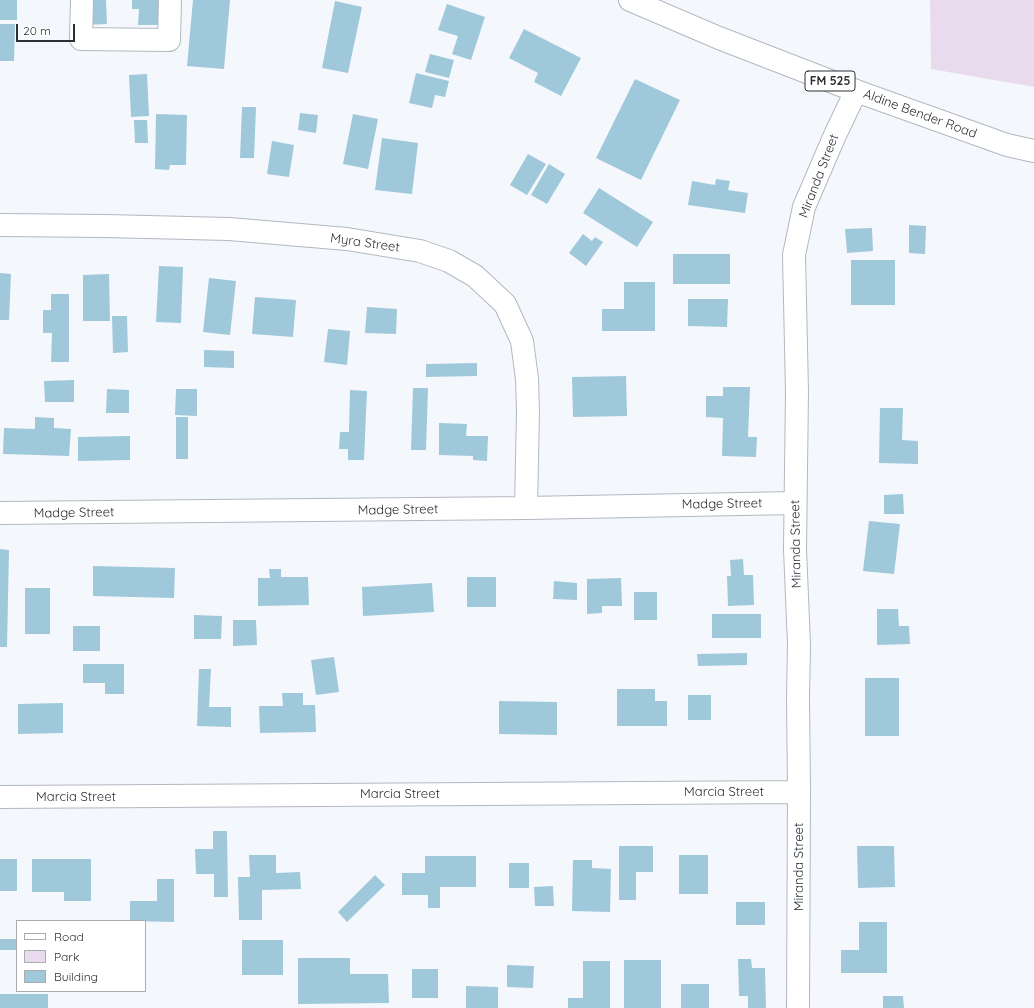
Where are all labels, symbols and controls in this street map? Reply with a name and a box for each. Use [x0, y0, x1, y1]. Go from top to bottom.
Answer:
scale bar [18, 16, 77, 42]
text: 20 m [23, 23, 51, 38]
road number: FM 525 [805, 71, 855, 91]
street label: Aldine Bender Road [861, 86, 979, 142]
street label: Miranda Street [796, 132, 842, 220]
street label: Myra Street [329, 230, 401, 256]
street label: Madge Street [681, 495, 763, 513]
street label: Miranda Street [787, 500, 805, 588]
street label: Madge Street [357, 501, 439, 519]
street label: Madge Street [33, 504, 115, 522]
street label: Marcia Street [684, 784, 764, 800]
street label: Marcia Street [360, 786, 440, 802]
street label: Marcia Street [36, 789, 116, 805]
street label: Miranda Street [791, 823, 807, 911]
legend [16, 920, 146, 992]
text: Road [54, 929, 84, 944]
text: Park [54, 949, 79, 964]
text: Building [54, 969, 98, 984]

